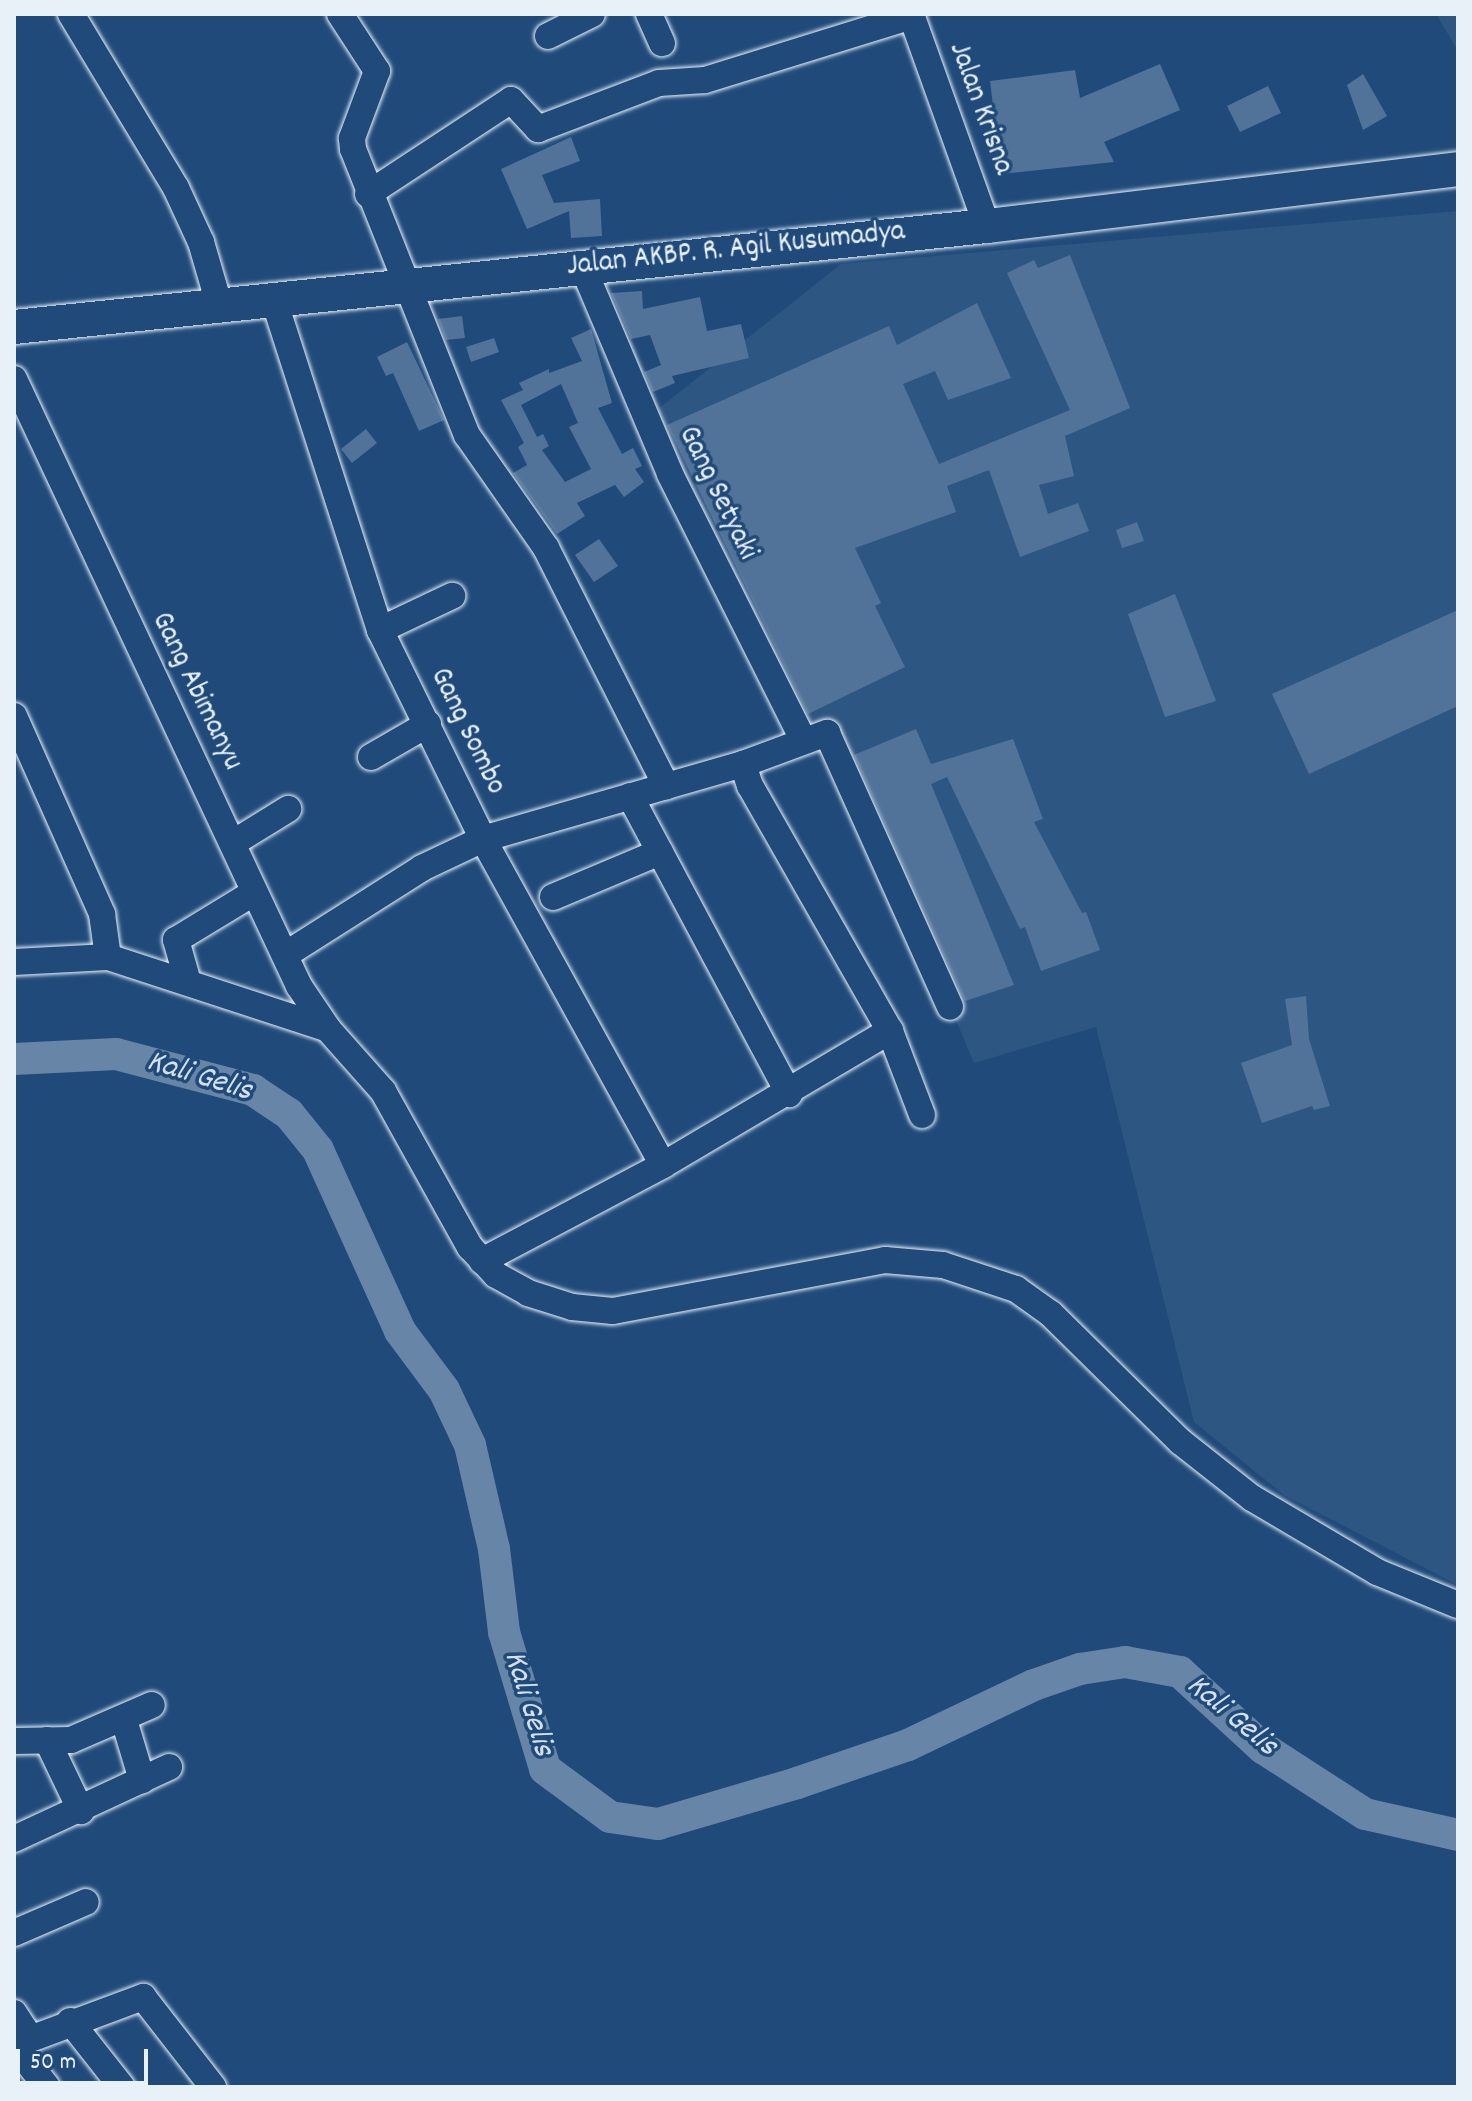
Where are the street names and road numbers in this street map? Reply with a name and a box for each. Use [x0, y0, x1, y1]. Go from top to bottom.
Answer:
street label: Jalan Krisna [938, 38, 1020, 180]
street label: Jalan AKBP. R. Agil Kusumadya [565, 215, 907, 287]
street label: Gang Setyaki [668, 421, 764, 567]
street label: Gang Abimanyu [141, 607, 249, 777]
street label: Gang Sombo [420, 663, 512, 801]

